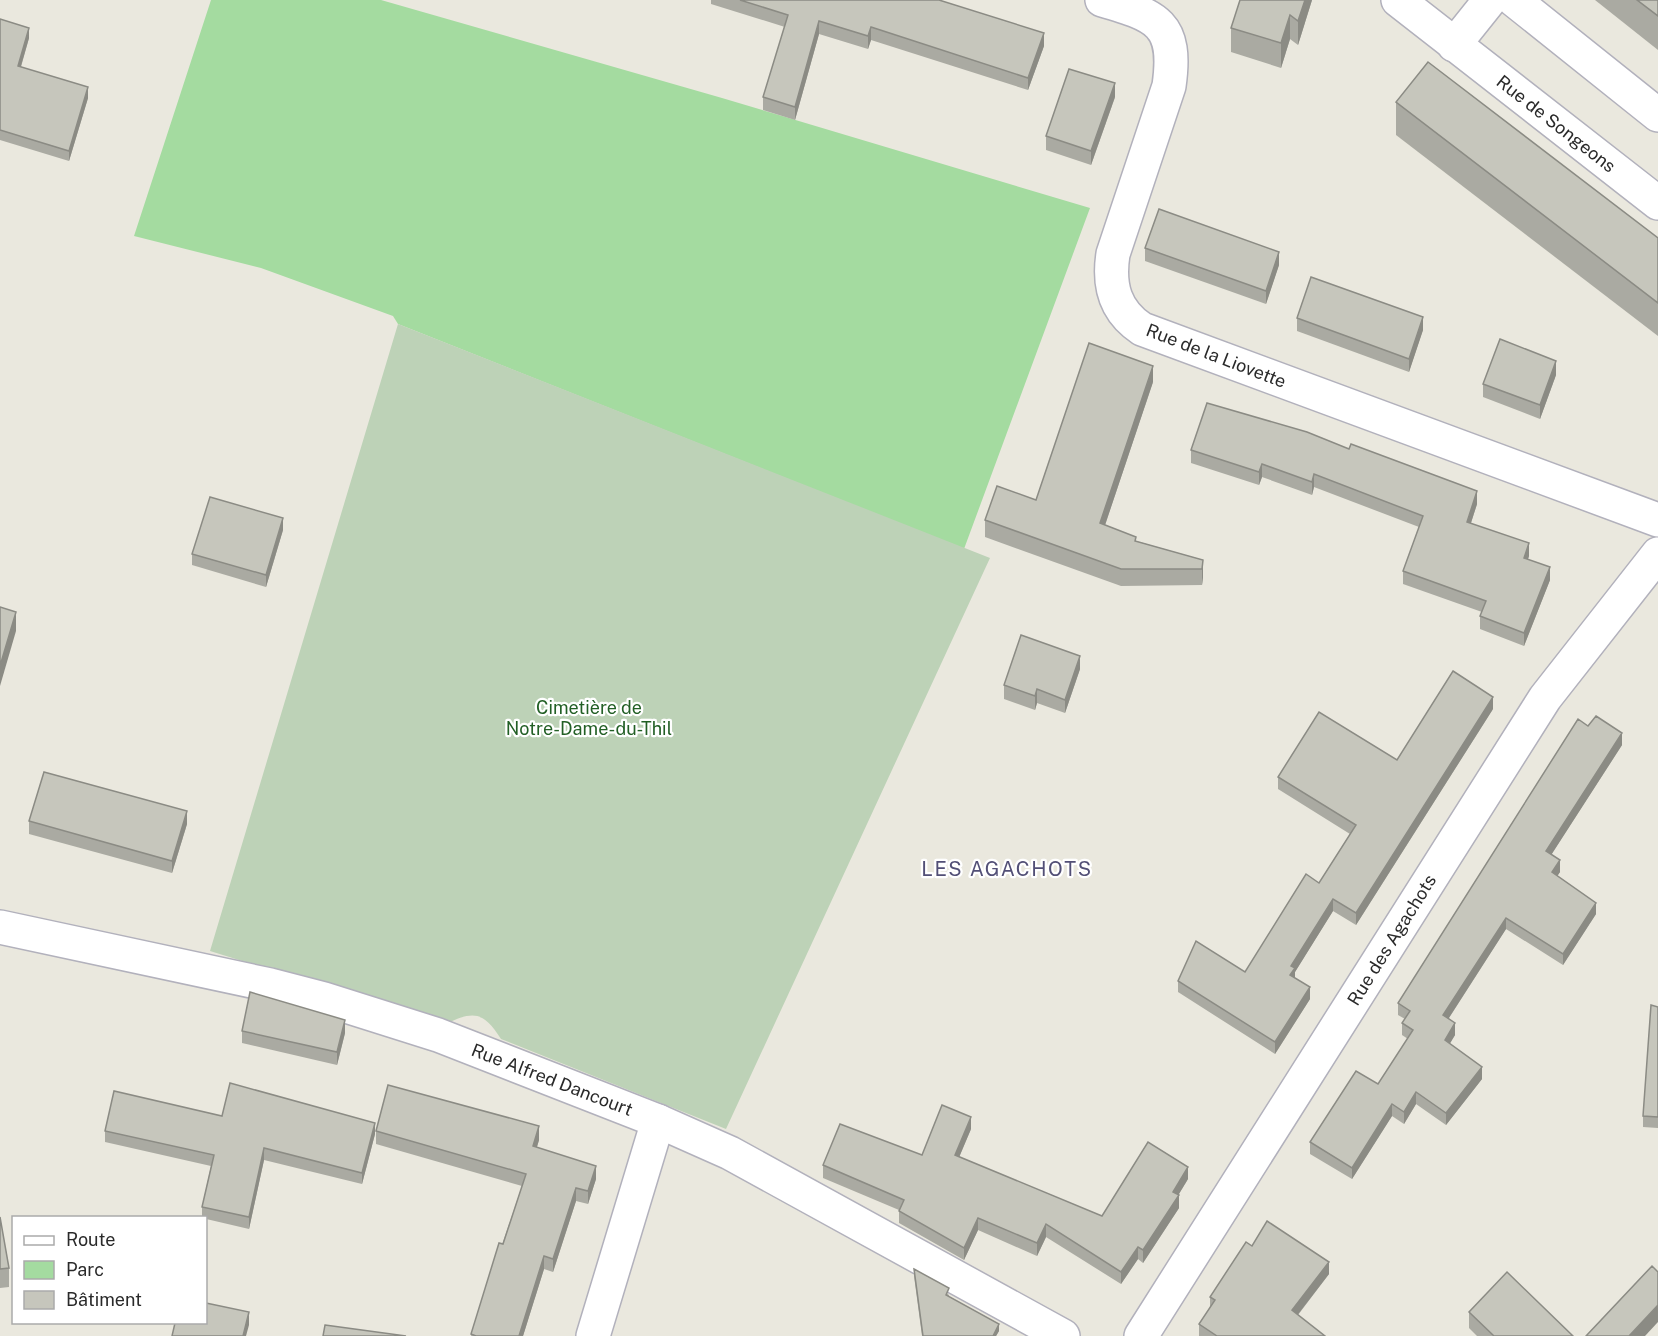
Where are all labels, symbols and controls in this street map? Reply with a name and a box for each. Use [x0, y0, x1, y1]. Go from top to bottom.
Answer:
street label: Rue de Songeons [1493, 71, 1620, 177]
street label: Rue de la Liovette [1143, 319, 1289, 392]
park label: Cimetière de Notre-Dame-du-Thil [506, 697, 672, 739]
district label: LES AGACHOTS [921, 857, 1093, 881]
street label: Rue des Agachots [1343, 870, 1440, 1009]
street label: Rue Alfred Dancourt [469, 1039, 636, 1120]
legend [12, 1216, 207, 1324]
text: Route [66, 1229, 115, 1250]
text: Parc [66, 1259, 104, 1280]
text: Bâtiment [66, 1289, 142, 1310]

